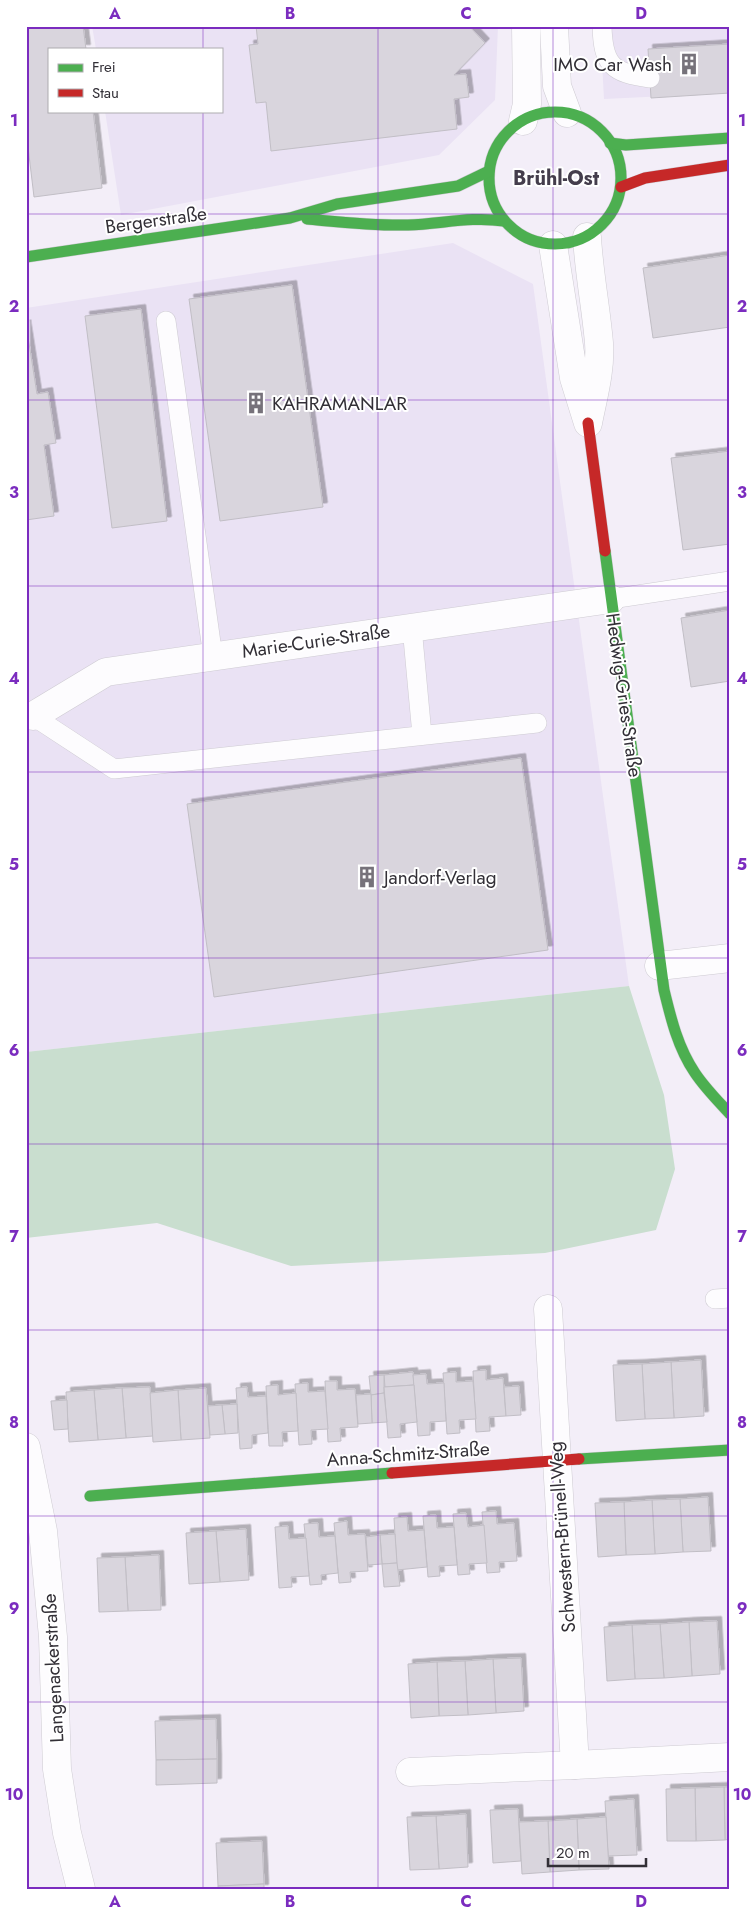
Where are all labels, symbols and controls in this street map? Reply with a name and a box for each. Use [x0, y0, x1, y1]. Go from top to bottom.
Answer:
text: A [108, 2, 121, 25]
text: B [285, 2, 295, 25]
text: C [460, 2, 472, 25]
text: D [635, 2, 647, 25]
legend [48, 48, 222, 112]
place label: IMO Car Wash [553, 51, 672, 78]
building icon: IMO Car Wash [676, 51, 702, 77]
text: Frei [92, 56, 116, 78]
text: Stau [92, 82, 119, 104]
text: 1 [10, 109, 18, 132]
text: 1 [738, 109, 746, 132]
district label: Brühl-Ost [513, 164, 600, 193]
street label: Bergerstraße [104, 199, 209, 240]
text: 2 [9, 295, 19, 318]
text: 2 [737, 295, 747, 318]
building icon: KAHRAMANLAR [243, 390, 269, 416]
place label: KAHRAMANLAR [272, 390, 407, 417]
text: 3 [9, 481, 19, 504]
text: 3 [737, 481, 747, 504]
street label: Hedwig-Gries-Straße [599, 611, 649, 779]
street label: Marie-Curie-Straße [240, 617, 392, 665]
text: 4 [8, 667, 20, 690]
text: 4 [736, 667, 748, 690]
text: 5 [9, 853, 19, 876]
text: 5 [737, 853, 747, 876]
building icon: Jandorf-Verlag [354, 864, 380, 890]
place label: Jandorf-Verlag [381, 864, 496, 891]
text: 6 [9, 1039, 19, 1062]
text: 6 [737, 1039, 747, 1062]
text: 7 [9, 1225, 19, 1248]
text: 7 [737, 1225, 747, 1248]
text: 8 [9, 1411, 19, 1434]
text: 8 [737, 1411, 747, 1434]
street label: Anna-Schmitz-Straße [326, 1435, 491, 1473]
street label: Schwestern-Brünell-Weg [542, 1440, 582, 1634]
street label: Langenackerstraße [36, 1593, 70, 1743]
text: 9 [9, 1597, 19, 1620]
text: 9 [737, 1597, 747, 1620]
text: 10 [5, 1783, 23, 1806]
text: 10 [733, 1783, 751, 1806]
scale bar [548, 1835, 646, 1867]
text: 20 m [556, 1842, 590, 1864]
text: A [108, 1890, 121, 1913]
text: B [285, 1890, 295, 1913]
text: C [460, 1890, 472, 1913]
text: D [635, 1890, 647, 1913]

